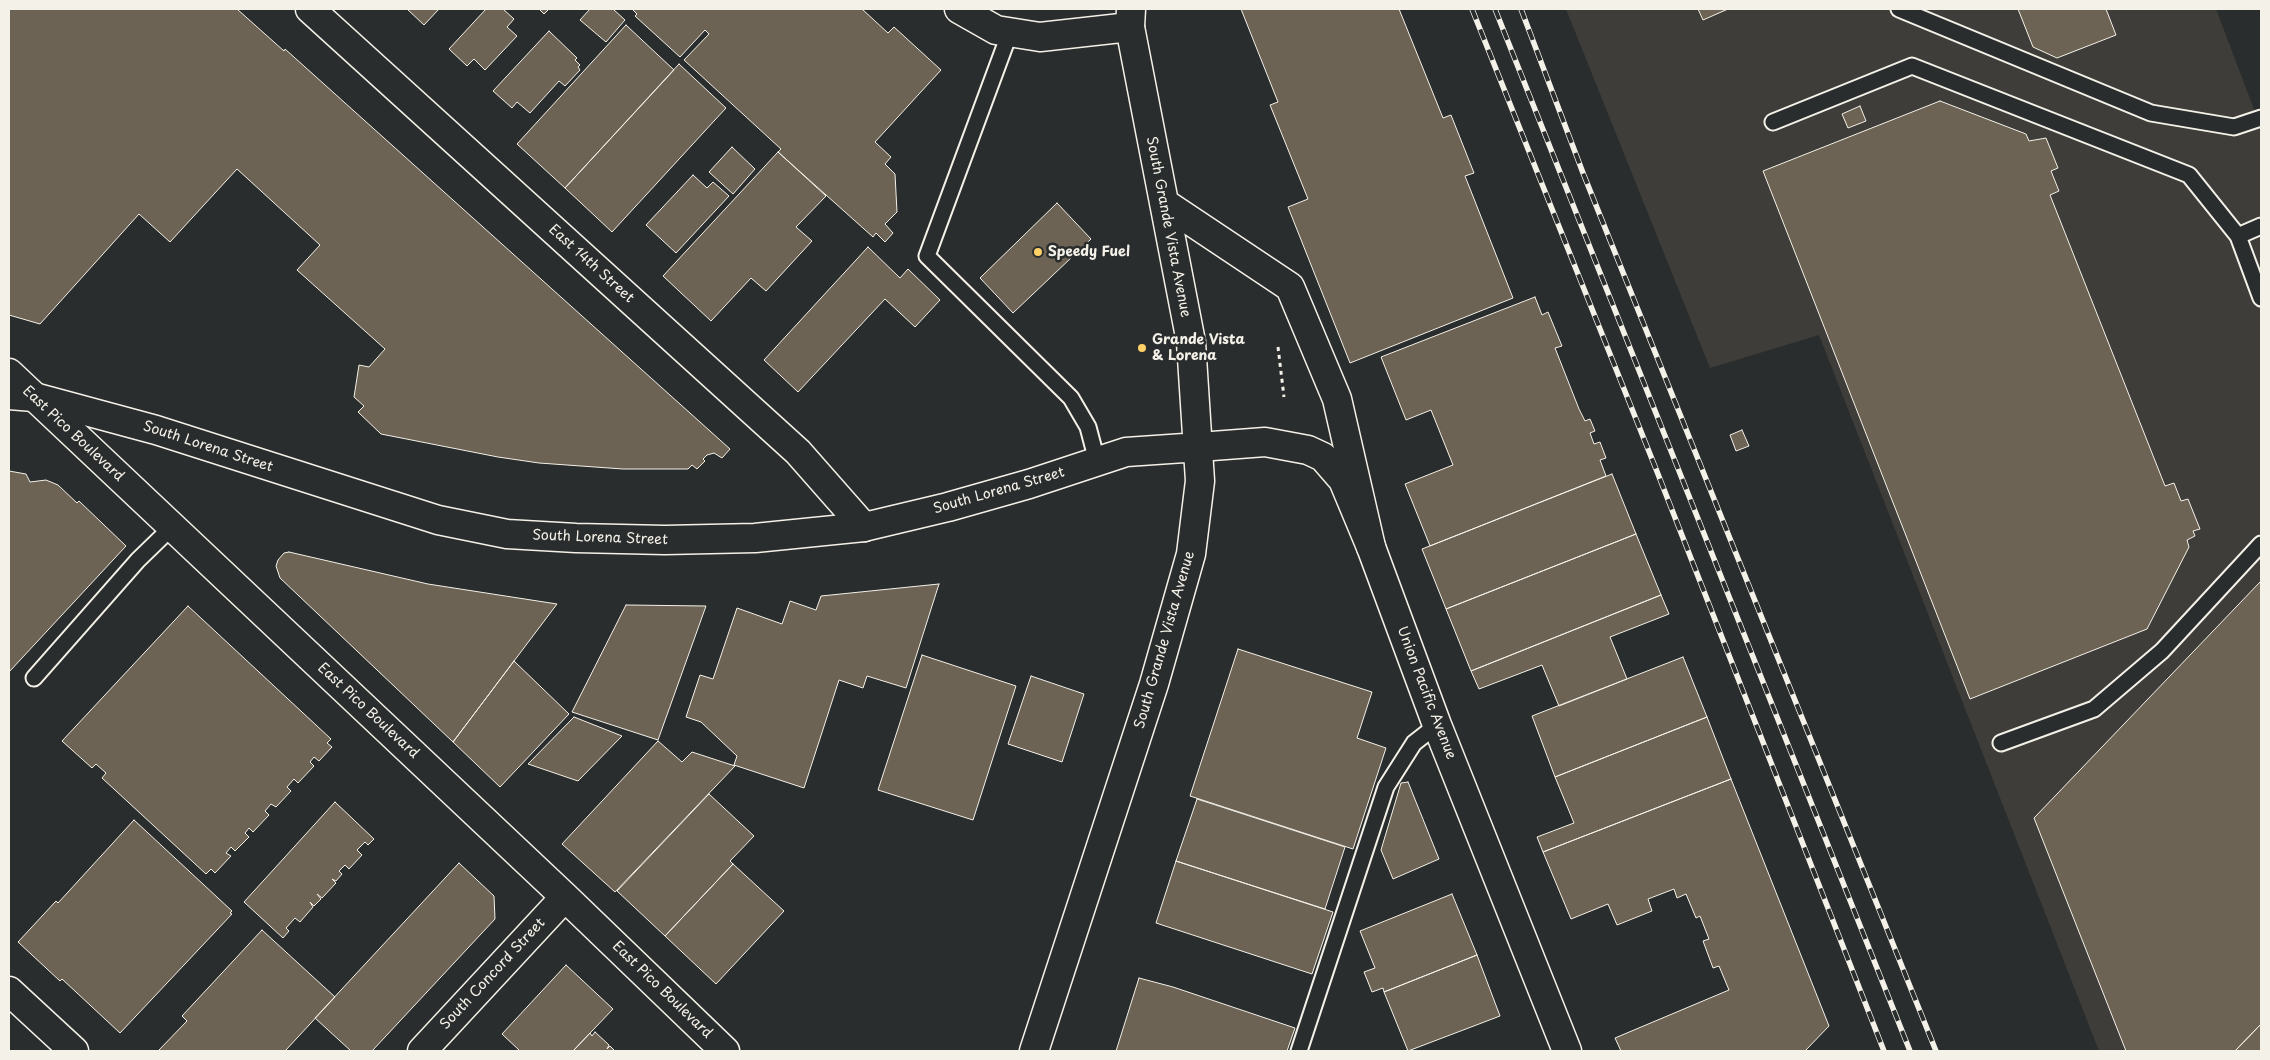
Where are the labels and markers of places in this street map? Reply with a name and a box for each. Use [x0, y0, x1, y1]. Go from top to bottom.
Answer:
place label: Speedy Fuel [1048, 244, 1130, 260]
marker: Speedy Fuel [1032, 246, 1044, 258]
place label: Grande Vista & Lorena [1152, 332, 1245, 364]
marker: Grande Vista & Lorena [1136, 342, 1148, 354]

